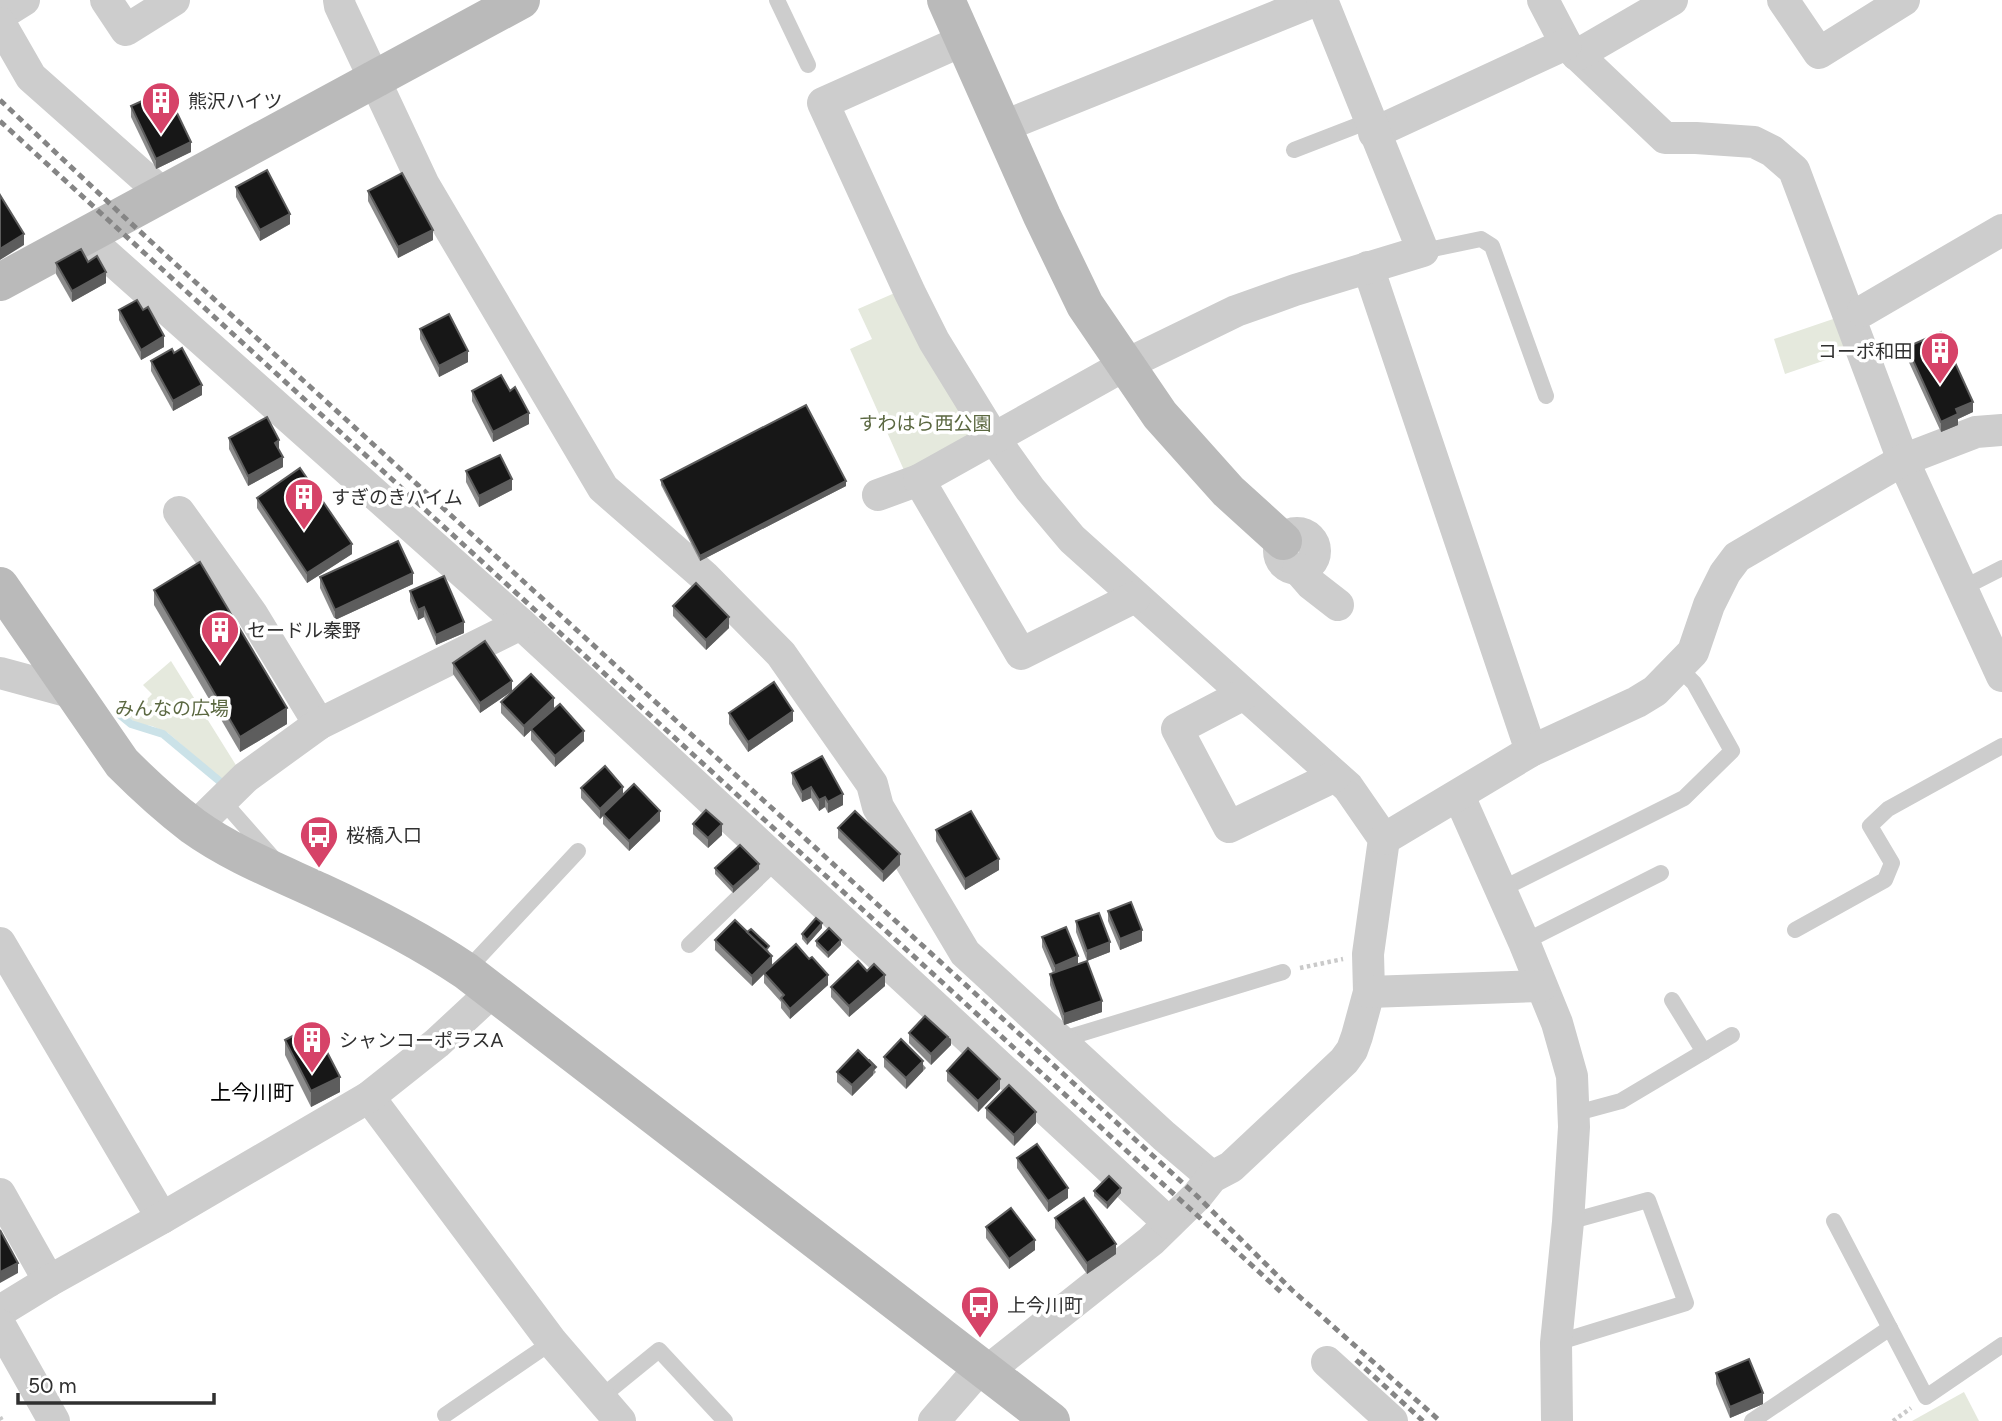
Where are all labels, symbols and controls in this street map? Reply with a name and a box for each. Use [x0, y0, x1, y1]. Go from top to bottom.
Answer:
building icon: 熊沢ハイツ [140, 80, 182, 135]
place label: 熊沢ハイツ [188, 90, 283, 113]
building icon: コーポ和田 [1919, 330, 1961, 385]
place label: コーポ和田 [1818, 340, 1913, 363]
park label: すわはら西公園 [858, 412, 992, 435]
building icon: すぎのきハイム [283, 476, 325, 531]
place label: すぎのきハイム [331, 486, 463, 509]
building icon: セードル秦野 [199, 609, 241, 664]
place label: セードル秦野 [247, 619, 361, 642]
park label: みんなの広場 [115, 697, 229, 720]
bus stop icon: 桜橋入口 [298, 814, 340, 869]
place label: 桜橋入口 [346, 824, 422, 847]
building icon: シャンコーポラスA [291, 1019, 333, 1074]
place label: シャンコーポラスA [339, 1029, 504, 1052]
district label: 上今川町 [210, 1080, 294, 1105]
bus stop icon: 上今川町 [959, 1284, 1001, 1339]
place label: 上今川町 [1007, 1294, 1083, 1317]
scale bar [18, 1362, 214, 1406]
text: 50 m [28, 1373, 77, 1398]

